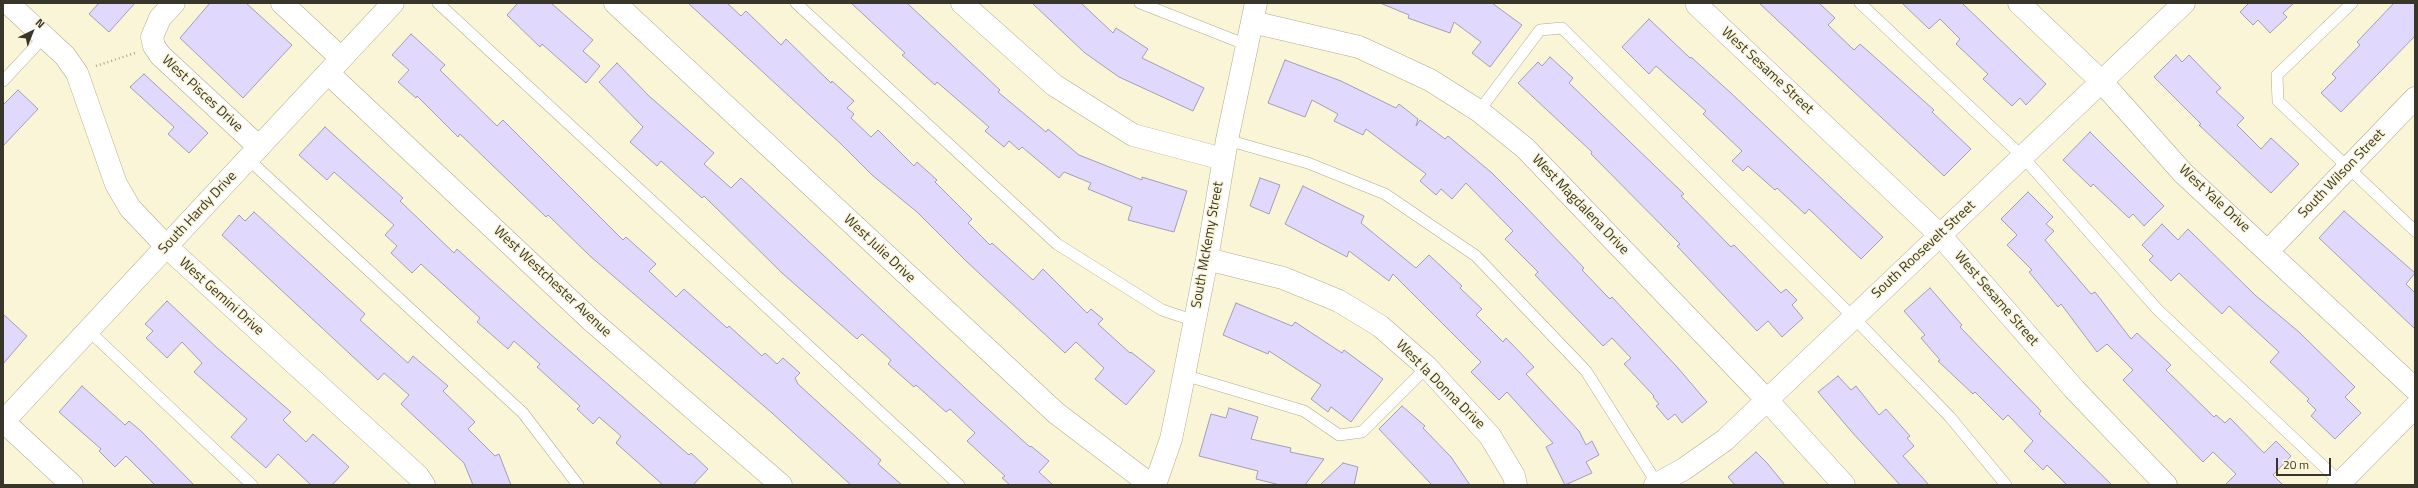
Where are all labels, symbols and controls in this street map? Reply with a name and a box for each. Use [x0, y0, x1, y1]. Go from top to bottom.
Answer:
north arrow [12, 12, 52, 52]
text: N [32, 15, 48, 32]
street label: West Sesame Street [1717, 24, 1817, 118]
street label: West Pisces Drive [158, 52, 246, 136]
street label: South Wilson Street [2295, 126, 2389, 222]
street label: West Magdalena Drive [1528, 151, 1632, 259]
street label: West Yale Drive [2175, 162, 2253, 236]
street label: South Hardy Drive [155, 168, 241, 258]
street label: South McKemy Street [1189, 180, 1227, 310]
street label: South Roosevelt Street [1869, 198, 1979, 302]
street label: West Julie Drive [840, 211, 918, 287]
street label: West Westchester Avenue [490, 223, 614, 341]
street label: West Sesame Street [1950, 248, 2042, 350]
street label: West Gemini Drive [175, 254, 267, 340]
street label: West la Donna Drive [1392, 337, 1488, 433]
scale bar [2278, 450, 2333, 476]
text: 20 m [2283, 455, 2309, 474]

